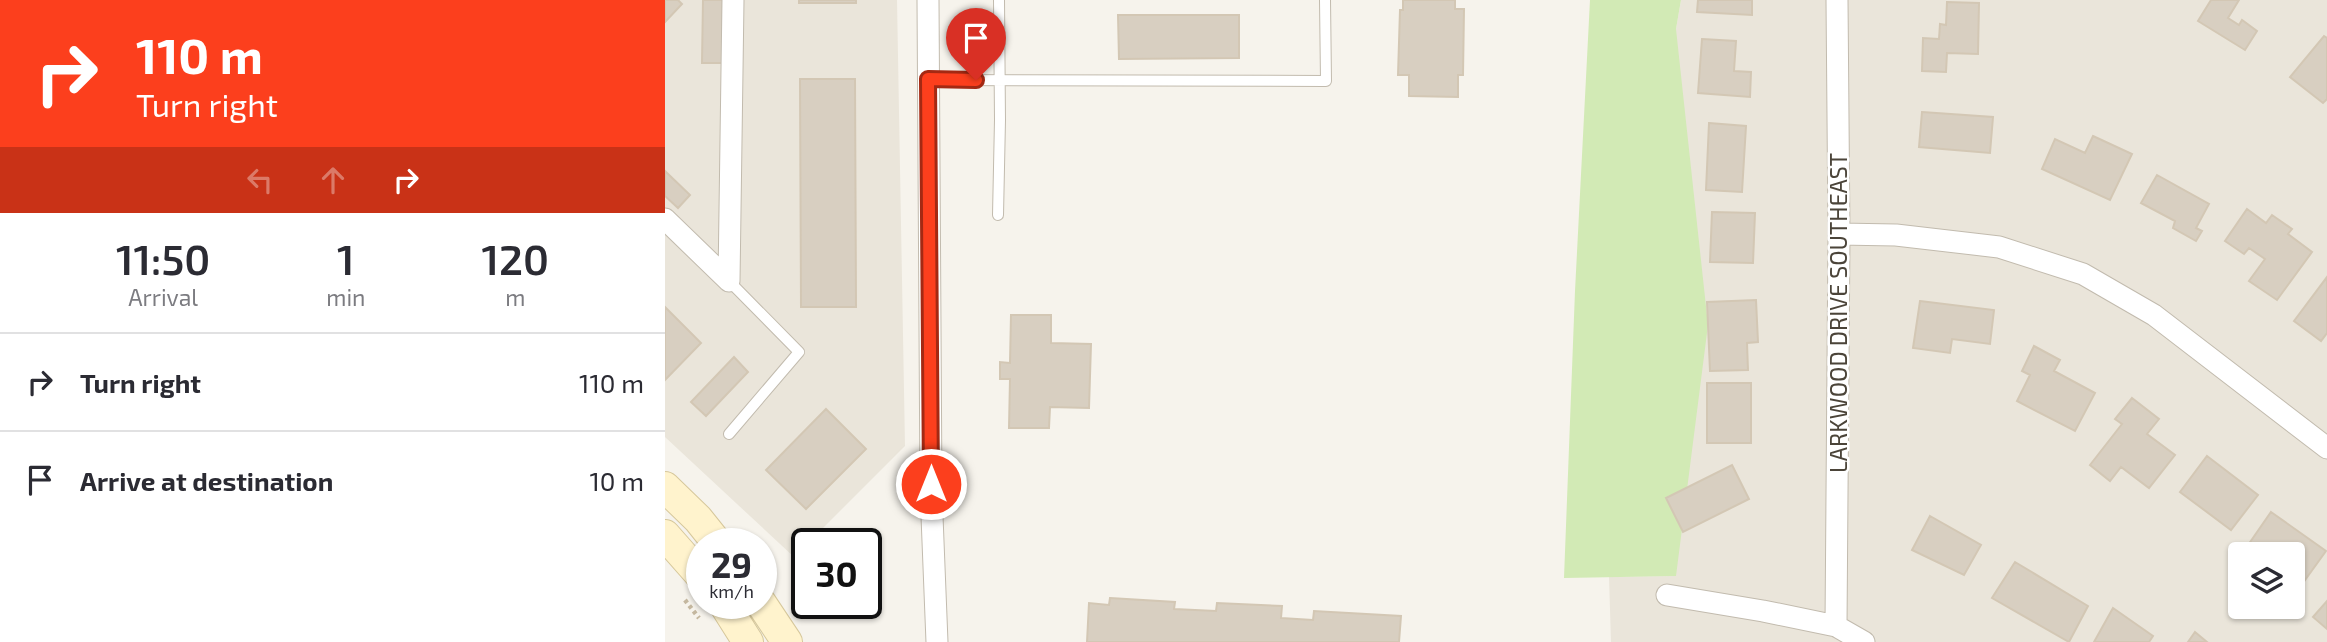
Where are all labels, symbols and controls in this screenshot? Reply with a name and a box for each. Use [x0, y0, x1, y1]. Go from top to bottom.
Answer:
pin [946, 8, 1006, 80]
icon: arrive [957, 19, 995, 57]
text: 110 m [136, 25, 263, 84]
icon: right [21, 28, 112, 119]
text: Turn right [136, 85, 278, 123]
street label: LARKWOOD DRIVE SOUTHEAST [1824, 153, 1852, 473]
icon: left [241, 161, 279, 199]
icon: ahead [314, 161, 352, 199]
icon: right [387, 161, 425, 199]
text: 11:50 [116, 233, 210, 283]
text: 1 [337, 233, 355, 283]
text: 120 [481, 233, 549, 283]
text: Arrival [128, 283, 198, 311]
text: min [326, 283, 365, 311]
text: m [505, 283, 525, 311]
icon: right [21, 363, 59, 401]
text: Turn right [80, 367, 201, 398]
text: 110 m [579, 367, 644, 398]
position arrow [894, 447, 968, 521]
icon: arrive [21, 461, 59, 499]
text: Arrive at destination [80, 465, 333, 496]
text: 10 m [589, 465, 644, 496]
speed limit sign: 30 [791, 528, 882, 619]
map controls [2228, 542, 2305, 619]
button: layers [2228, 542, 2305, 619]
text: 29 [711, 543, 752, 585]
text: km/h [709, 580, 754, 602]

